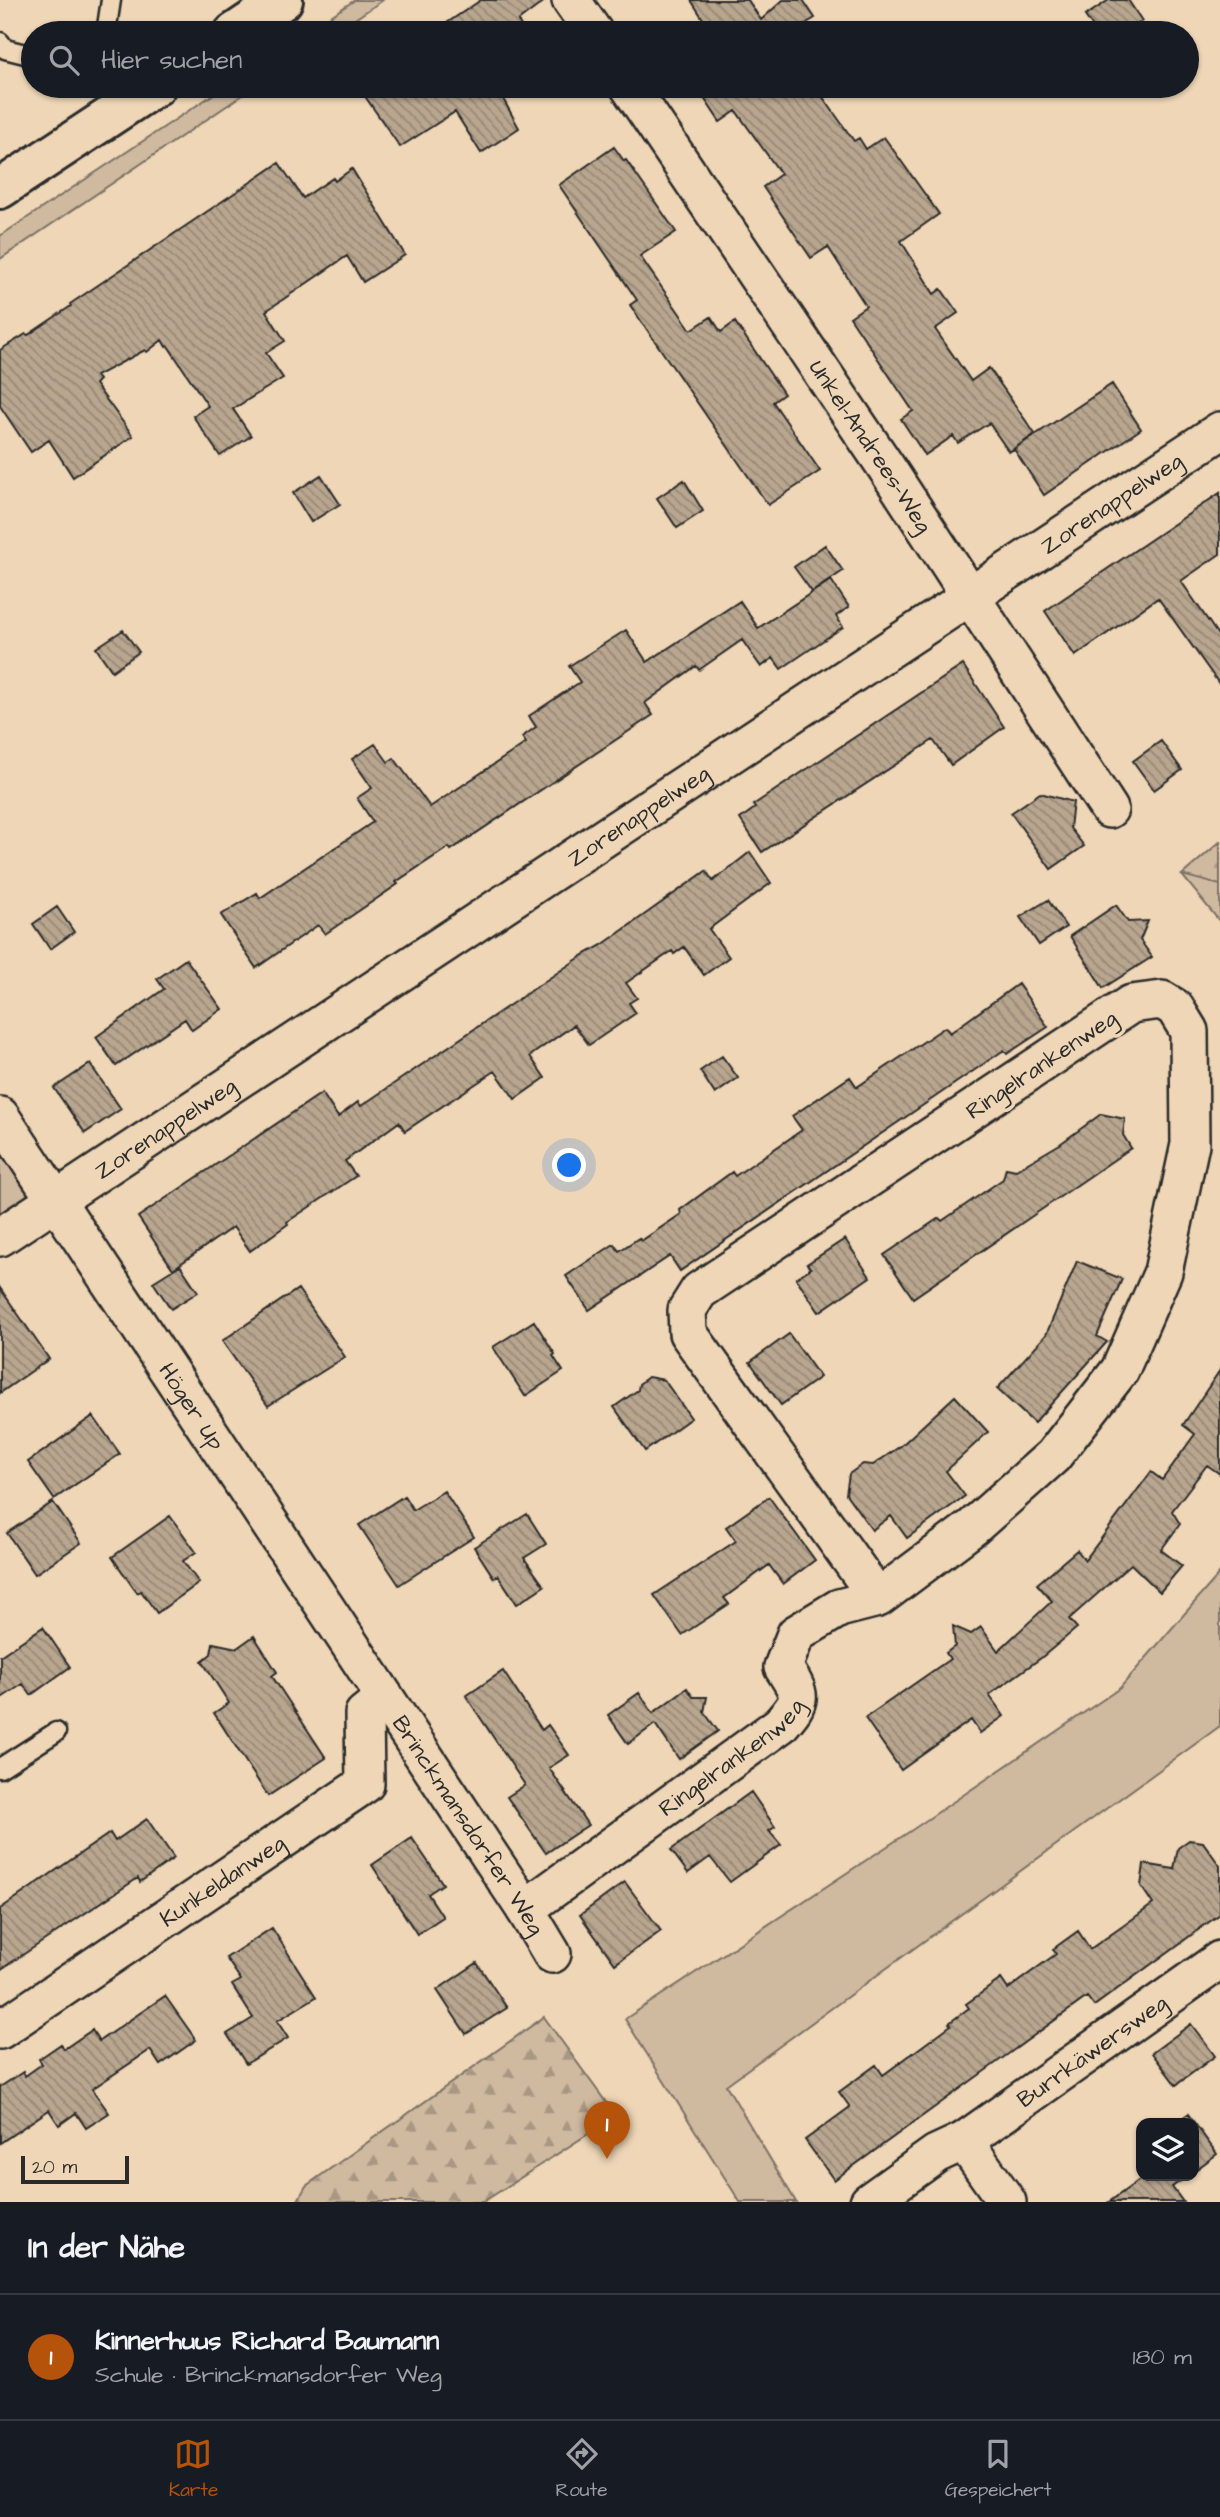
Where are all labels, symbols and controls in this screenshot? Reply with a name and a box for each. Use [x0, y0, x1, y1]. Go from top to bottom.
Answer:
search box [21, 21, 1199, 98]
icon: search [45, 41, 83, 79]
text: Hier suchen [101, 42, 242, 78]
street label: Unkel-Andrees-Weg [801, 354, 940, 540]
street label: Zorenappelweg [1035, 445, 1190, 562]
street label: Zorenappelweg [562, 758, 717, 875]
street label: Ringelrankenweg [960, 1002, 1124, 1128]
street label: Zorenappelweg [89, 1070, 244, 1187]
your location [552, 1148, 586, 1182]
street label: Höger Up [151, 1357, 232, 1457]
street label: Ringelrankenweg [652, 1694, 813, 1825]
street label: Brinckmansdorfer Weg [384, 1709, 552, 1942]
street label: Kunkeldanweg [154, 1827, 293, 1935]
street label: Burrkäwersweg [1011, 1987, 1175, 2116]
pin: 1 [584, 2101, 630, 2159]
map controls [1136, 2118, 1199, 2181]
button: layers [1136, 2118, 1199, 2181]
scale bar [21, 2153, 130, 2185]
text: 20 m [32, 2154, 77, 2181]
text: In der Nähe [28, 2227, 185, 2269]
text: Kinnerhuus Richard Baumann [95, 2323, 439, 2359]
text: 1 [50, 2341, 52, 2373]
text: 180 m [1133, 2341, 1192, 2373]
text: Schule · Brinckmansdorfer Weg [95, 2359, 442, 2391]
tab: Karte [169, 2435, 218, 2504]
tab: Route [556, 2435, 607, 2504]
tab: Gespeichert [945, 2435, 1051, 2504]

